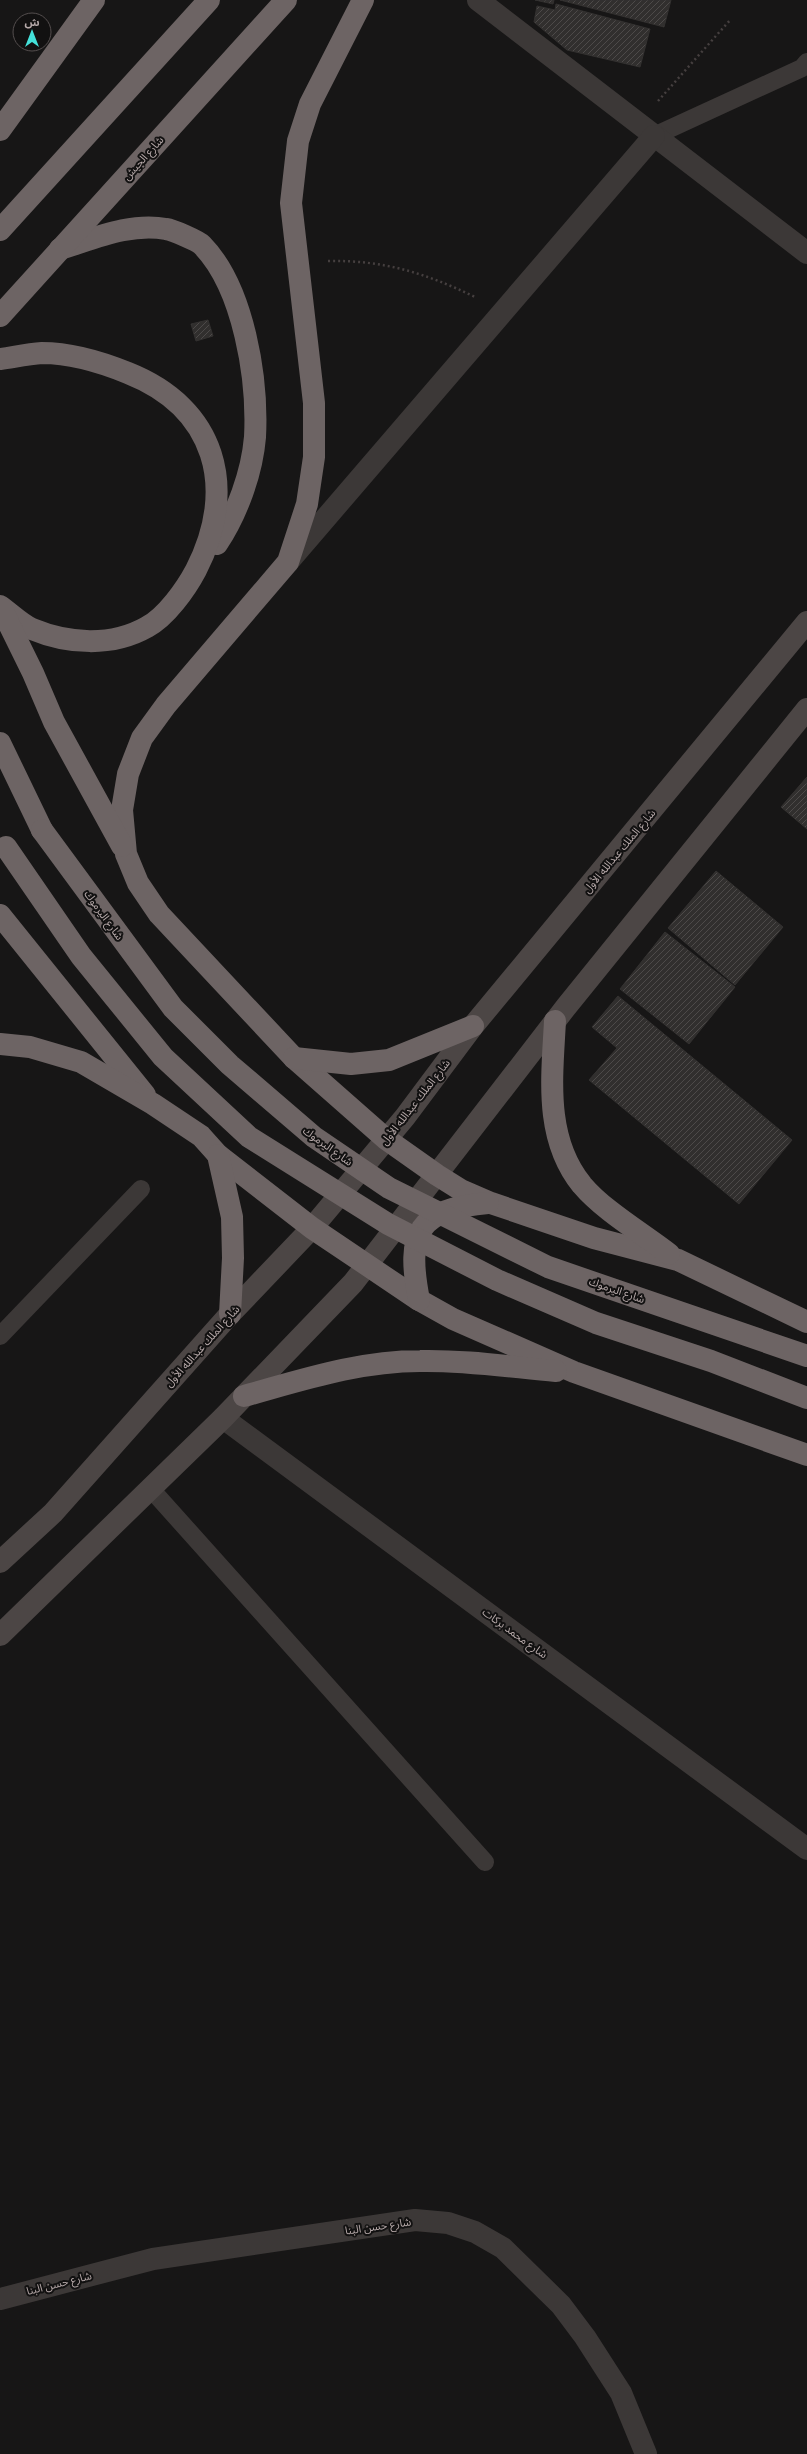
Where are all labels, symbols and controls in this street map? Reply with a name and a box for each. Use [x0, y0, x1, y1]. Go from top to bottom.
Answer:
north arrow [12, 12, 52, 52]
text: ش [24, 15, 40, 29]
street label: شارع الجيش [120, 133, 167, 184]
street label: شارع الملك عبدالله الأول [580, 806, 659, 897]
street label: شارع اليرموك [80, 887, 127, 944]
street label: شارع الملك عبدالله الأول [377, 1056, 454, 1148]
street label: شارع اليرموك [300, 1123, 356, 1170]
street label: شارع اليرموك [587, 1274, 647, 1307]
street label: شارع الملك عبدالله الأول [162, 1302, 243, 1391]
street label: شارع محمد بركات [479, 1605, 551, 1662]
street label: شارع حسن البنا [344, 2214, 413, 2239]
street label: شارع حسن البنا [25, 2268, 94, 2299]

